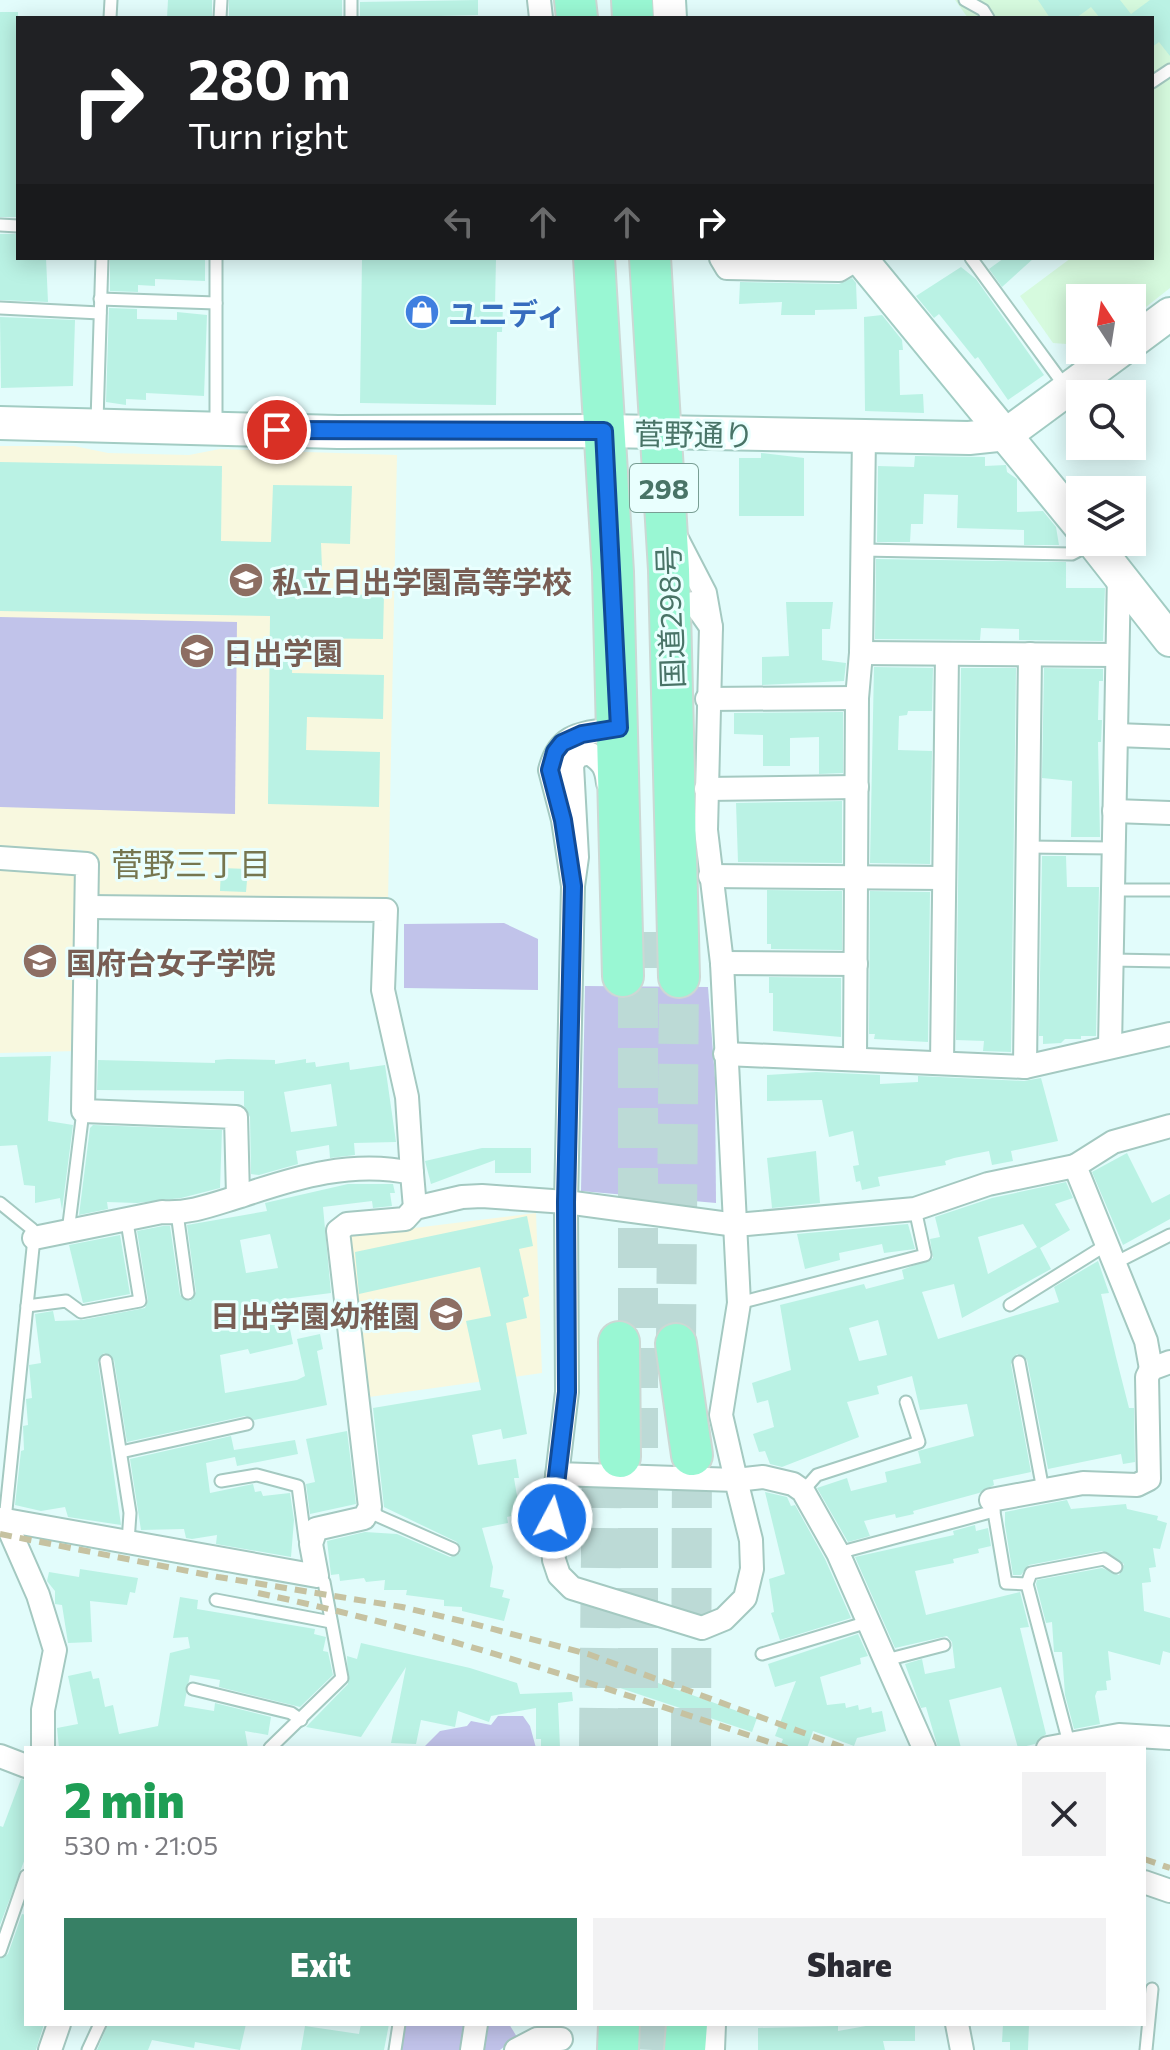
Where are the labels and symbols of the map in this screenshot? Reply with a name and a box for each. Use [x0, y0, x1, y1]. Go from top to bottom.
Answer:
north arrow [1066, 284, 1146, 364]
shop icon: ユニディ [403, 293, 441, 331]
place label: ユニディ [448, 294, 566, 331]
pin [243, 396, 311, 464]
street label: 菅野通り [634, 413, 754, 453]
road number: 298 [630, 464, 698, 512]
street label: 国道298号 [648, 545, 690, 689]
school or university icon: 私立日出学園高等学校 [227, 561, 265, 599]
place label: 私立日出学園高等学校 [272, 562, 572, 599]
school or university icon: 日出学園 [178, 632, 216, 670]
place label: 日出学園 [223, 633, 343, 670]
district label: 菅野三丁目 [111, 843, 271, 883]
school or university icon: 国府台女子学院 [21, 942, 59, 980]
place label: 国府台女子学院 [66, 943, 276, 980]
school or university icon: 日出学園幼稚園 [427, 1295, 465, 1333]
place label: 日出学園幼稚園 [210, 1296, 420, 1333]
position arrow [510, 1476, 594, 1560]

